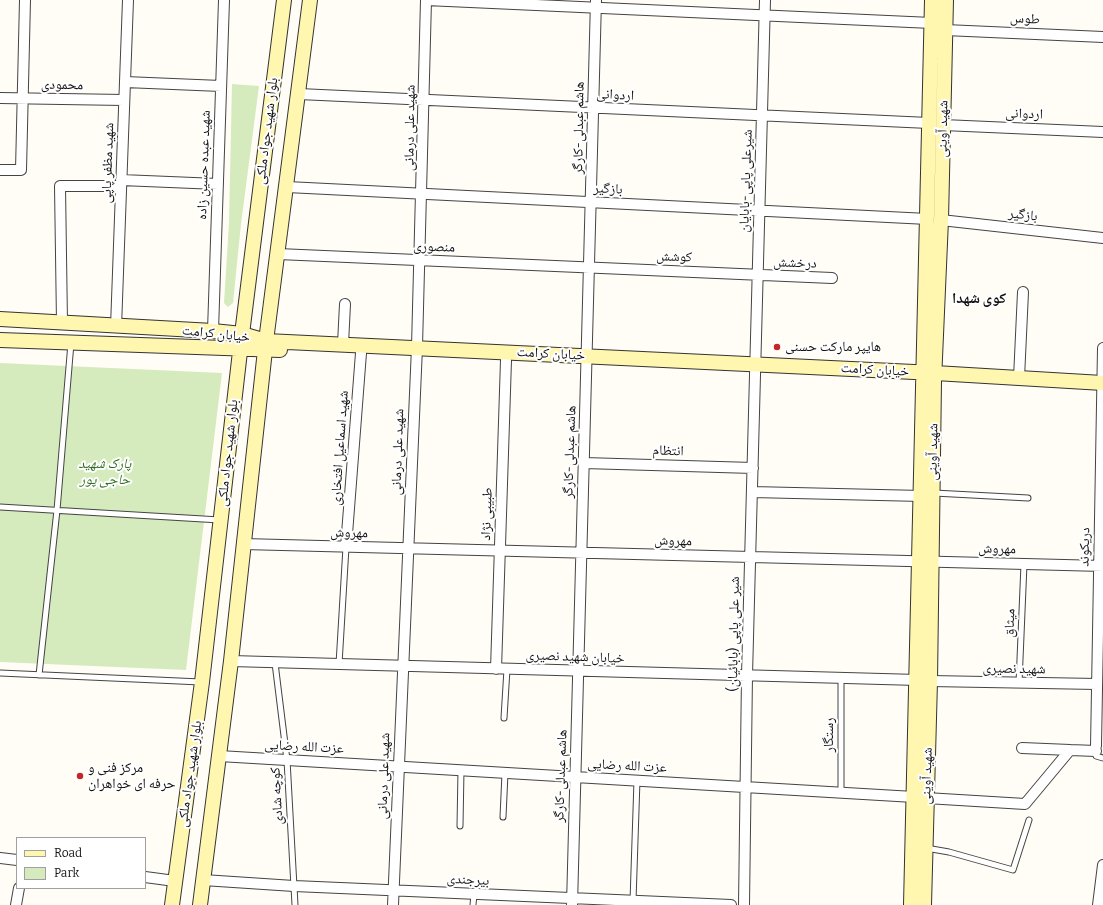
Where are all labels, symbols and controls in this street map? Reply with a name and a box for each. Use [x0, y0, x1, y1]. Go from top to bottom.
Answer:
street label: طوس [1010, 10, 1040, 28]
street label: محمودی [41, 76, 83, 94]
street label: بلوار شهید جواد ملکی [252, 77, 282, 185]
street label: هاشم عبدلی-کارگر [570, 81, 588, 175]
street label: شهید علی درمانی [401, 85, 419, 171]
street label: اردوانی [596, 86, 634, 104]
street label: شهید آوینی [934, 100, 952, 158]
street label: اردوانی [1005, 105, 1043, 123]
street label: شهید عبده حسین زاده [194, 110, 214, 220]
street label: شهید مظفر پاپی [98, 122, 118, 204]
street label: شیرعلی پاپی-بابایان [736, 129, 756, 233]
street label: بازگیر [593, 180, 623, 198]
street label: بازگیر [1008, 205, 1038, 225]
street label: منصوری [413, 238, 455, 256]
street label: کوشش [656, 248, 692, 266]
street label: درخشش [773, 254, 817, 272]
district label: کوی شهدا [952, 290, 1006, 308]
street label: خیابان کرامت [181, 322, 251, 346]
place label: هایپر مارکت حسنی [785, 339, 881, 355]
marker: هایپر مارکت حسنی [772, 342, 782, 352]
street label: خیابان کرامت [516, 344, 586, 364]
street label: خیابان کرامت [840, 360, 910, 380]
street label: شهید اسماعیل افتخاری [328, 390, 352, 506]
street label: بلوار شهید جواد ملکی [214, 399, 242, 507]
street label: هاشم عبدلی-کارگر [560, 405, 580, 499]
street label: شهید علی درمانی [388, 408, 408, 496]
street label: شهید آوینی [924, 423, 942, 481]
street label: انتظام [652, 442, 684, 460]
park label: پارک شهید حاجی پور [79, 456, 131, 488]
street label: طبیبی نژاد [478, 487, 496, 541]
street label: مهروش [330, 524, 368, 542]
street label: دریکوند [1076, 527, 1094, 567]
street label: مهروش [654, 532, 692, 550]
street label: مهروش [978, 540, 1016, 558]
street label: شیر علی پاپی (بابائیان) [725, 576, 743, 692]
street label: میثاق [1001, 608, 1019, 638]
street label: خیابان شهید نصیری [525, 647, 625, 667]
street label: شهید نصیری [982, 660, 1046, 678]
street label: رستگار [821, 717, 837, 753]
street label: بلوار شهید جواد ملکی [174, 720, 206, 828]
street label: هاشم عبدلی-کارگر [551, 729, 571, 823]
street label: شهید علی درمانی [374, 732, 394, 820]
street label: عزت الله رضایی [264, 737, 344, 757]
street label: شهید آوینی [918, 747, 936, 805]
street label: عزت الله رضایی [587, 756, 667, 776]
place label: مرکز فنی و حرفه ای خواهران [88, 760, 175, 792]
street label: کوچه شادی [267, 767, 287, 825]
marker: مرکز فنی و حرفه ای خواهران [75, 771, 85, 781]
legend [16, 837, 146, 889]
text: Road [54, 846, 82, 860]
text: Park [54, 866, 79, 880]
street label: بیرجندی [446, 870, 490, 890]

